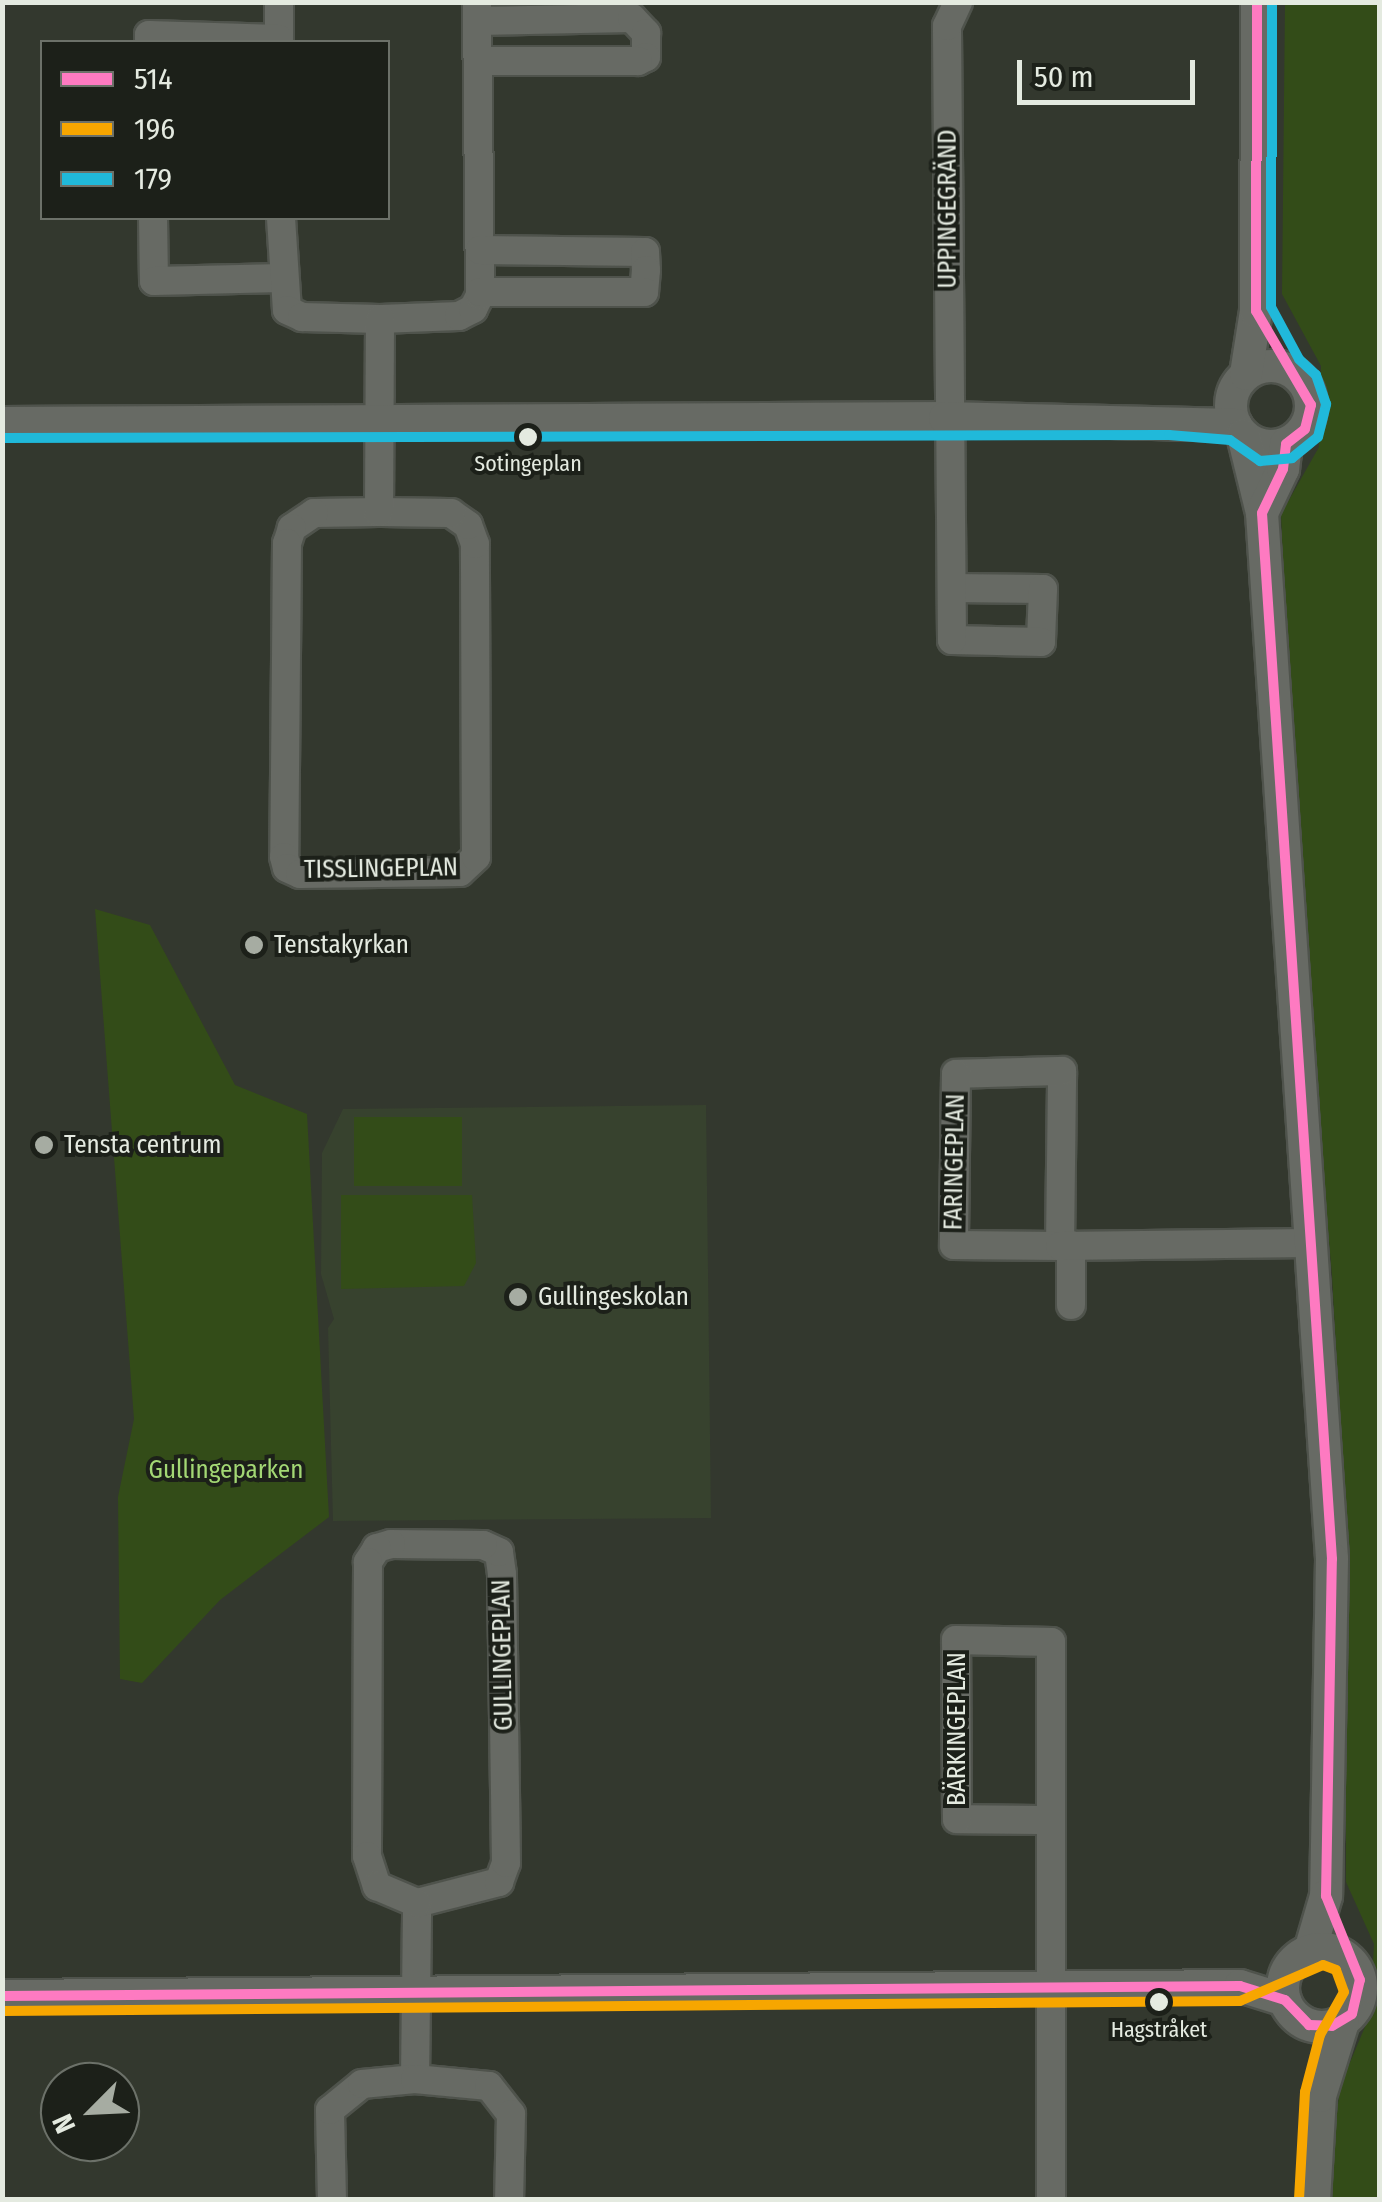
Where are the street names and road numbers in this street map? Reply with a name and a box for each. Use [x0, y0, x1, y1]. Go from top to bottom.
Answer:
street label: UPPINGEGRÄND [933, 129, 963, 289]
street label: TISSLINGEPLAN [304, 853, 458, 885]
street label: FARINGEPLAN [939, 1093, 971, 1231]
street label: GULLINGEPLAN [487, 1579, 519, 1731]
street label: BÄRKINGEPLAN [942, 1652, 972, 1806]

